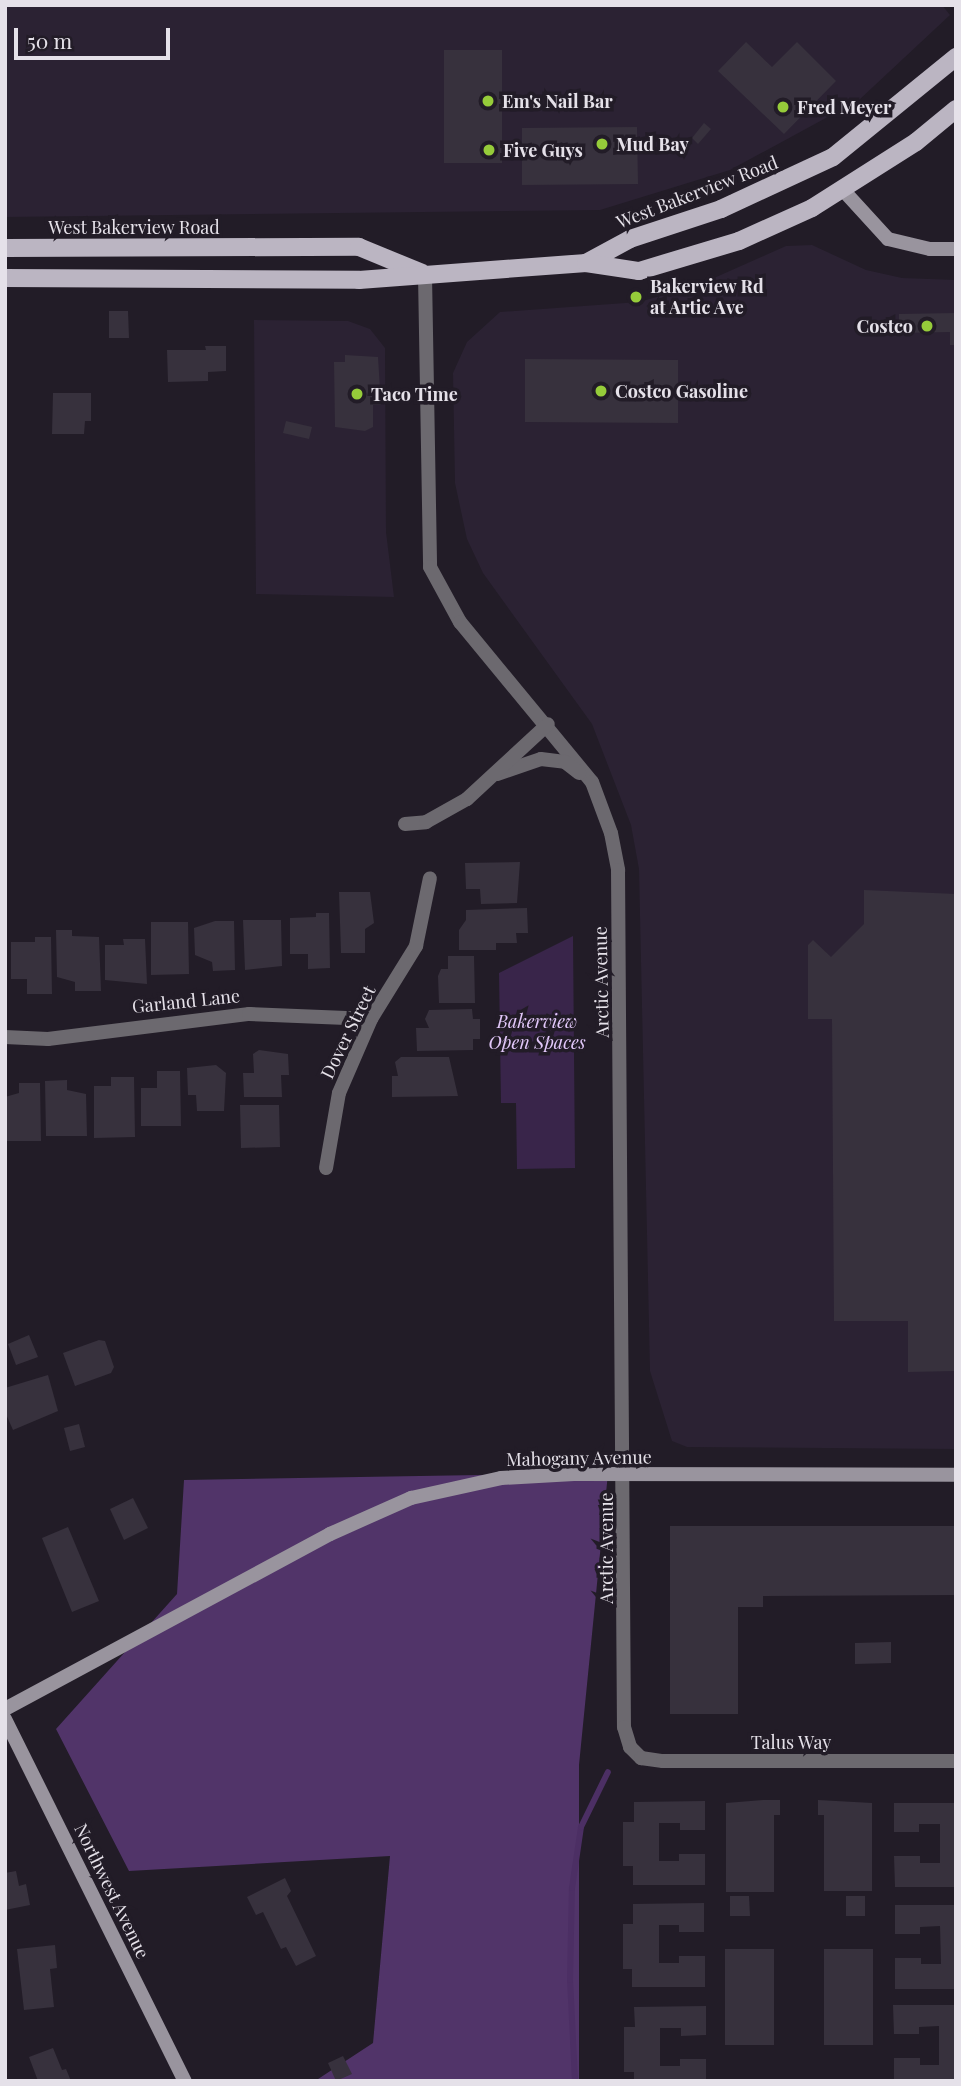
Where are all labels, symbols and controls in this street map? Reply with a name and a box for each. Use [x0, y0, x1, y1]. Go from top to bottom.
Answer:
scale bar [18, 14, 173, 58]
text: 50 m [27, 26, 72, 54]
place label: Em's Nail Bar [502, 90, 613, 112]
marker: Em's Nail Bar [480, 93, 496, 109]
place label: Fred Meyer [797, 96, 891, 118]
marker: Fred Meyer [775, 99, 791, 115]
place label: Mud Bay [616, 133, 689, 155]
marker: Mud Bay [594, 136, 610, 152]
place label: Five Guys [503, 139, 583, 161]
marker: Five Guys [481, 142, 497, 158]
street label: West Bakerview Road [613, 151, 781, 233]
street label: West Bakerview Road [48, 216, 220, 238]
place label: Bakerview Rd at Artic Ave [650, 276, 764, 318]
marker: Bakerview Rd at Artic Ave [628, 289, 644, 305]
place label: Costco [856, 315, 913, 337]
marker: Costco [919, 318, 935, 334]
place label: Costco Gasoline [615, 380, 748, 402]
place label: Taco Time [371, 383, 458, 405]
marker: Costco Gasoline [593, 383, 609, 399]
marker: Taco Time [349, 386, 365, 402]
street label: Arctic Avenue [589, 926, 613, 1038]
street label: Dover Street [316, 982, 380, 1082]
street label: Garland Lane [131, 985, 241, 1017]
park label: Bakerview Open Spaces [488, 1011, 586, 1054]
street label: Mahogany Avenue [505, 1446, 653, 1470]
street label: Arctic Avenue [595, 1492, 617, 1604]
street label: Talus Way [750, 1731, 832, 1753]
street label: Northwest Avenue [70, 1820, 154, 1962]

